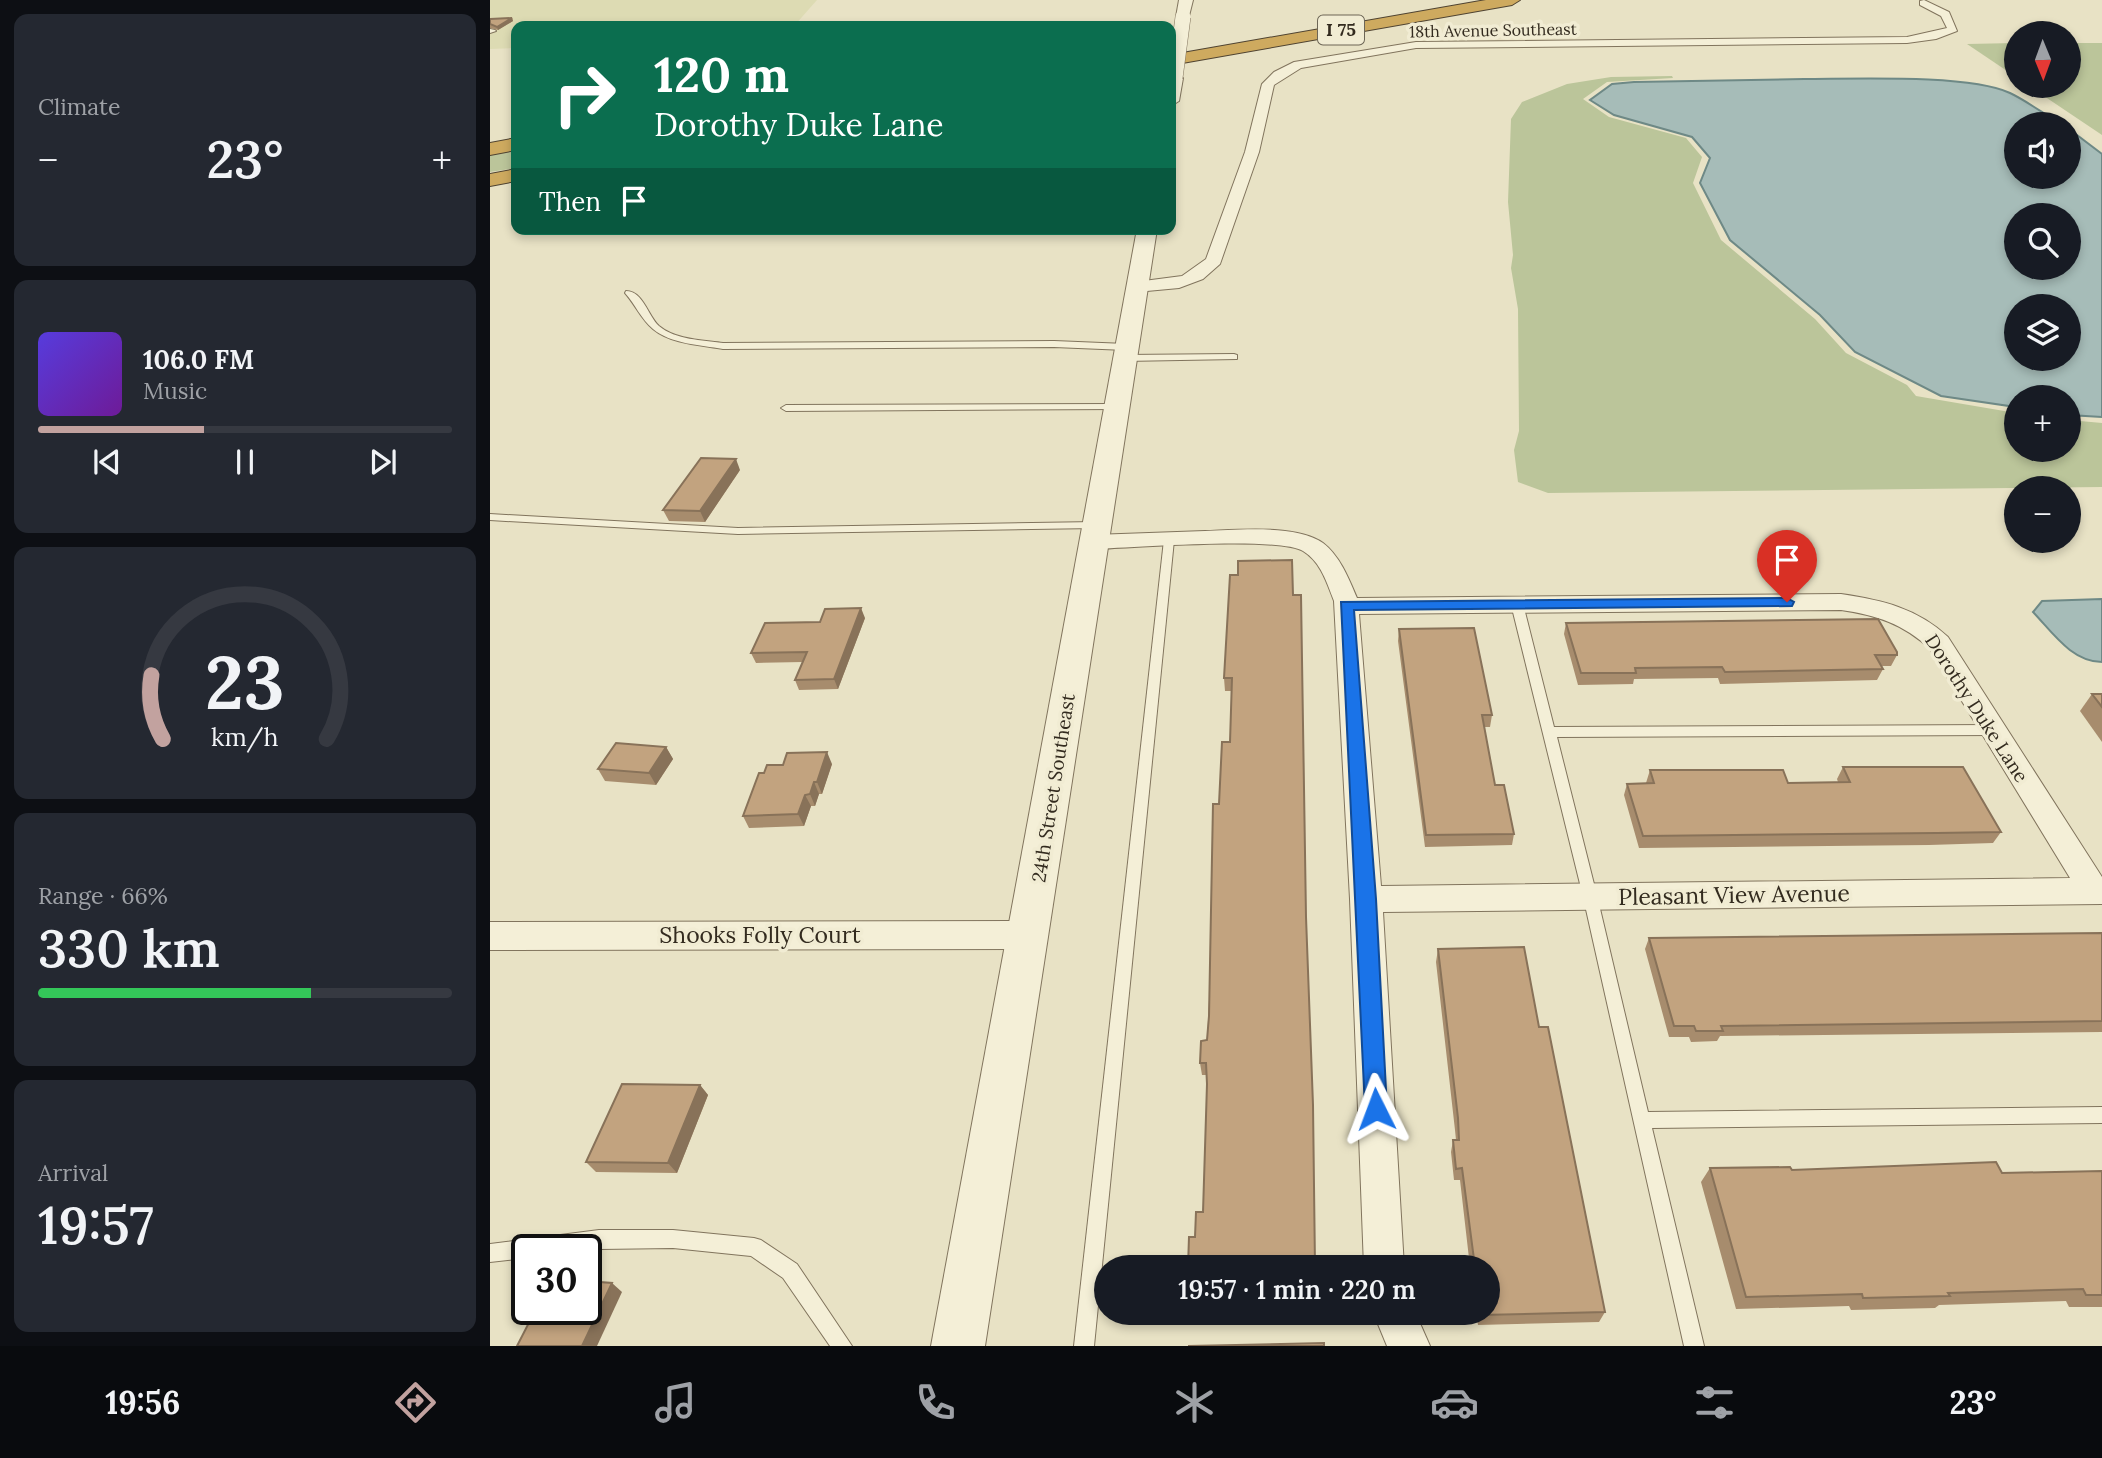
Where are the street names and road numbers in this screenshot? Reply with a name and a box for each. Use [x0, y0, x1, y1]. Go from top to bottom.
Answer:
road number: I 75 [1318, 15, 1364, 44]
street label: 18th Avenue Southeast [1409, 19, 1578, 41]
street label: Dorothy Duke Lane [1920, 629, 2034, 787]
street label: 24th Street Southeast [1026, 691, 1080, 884]
street label: Pleasant View Avenue [1618, 878, 1850, 911]
street label: Shooks Folly Court [659, 920, 861, 949]

